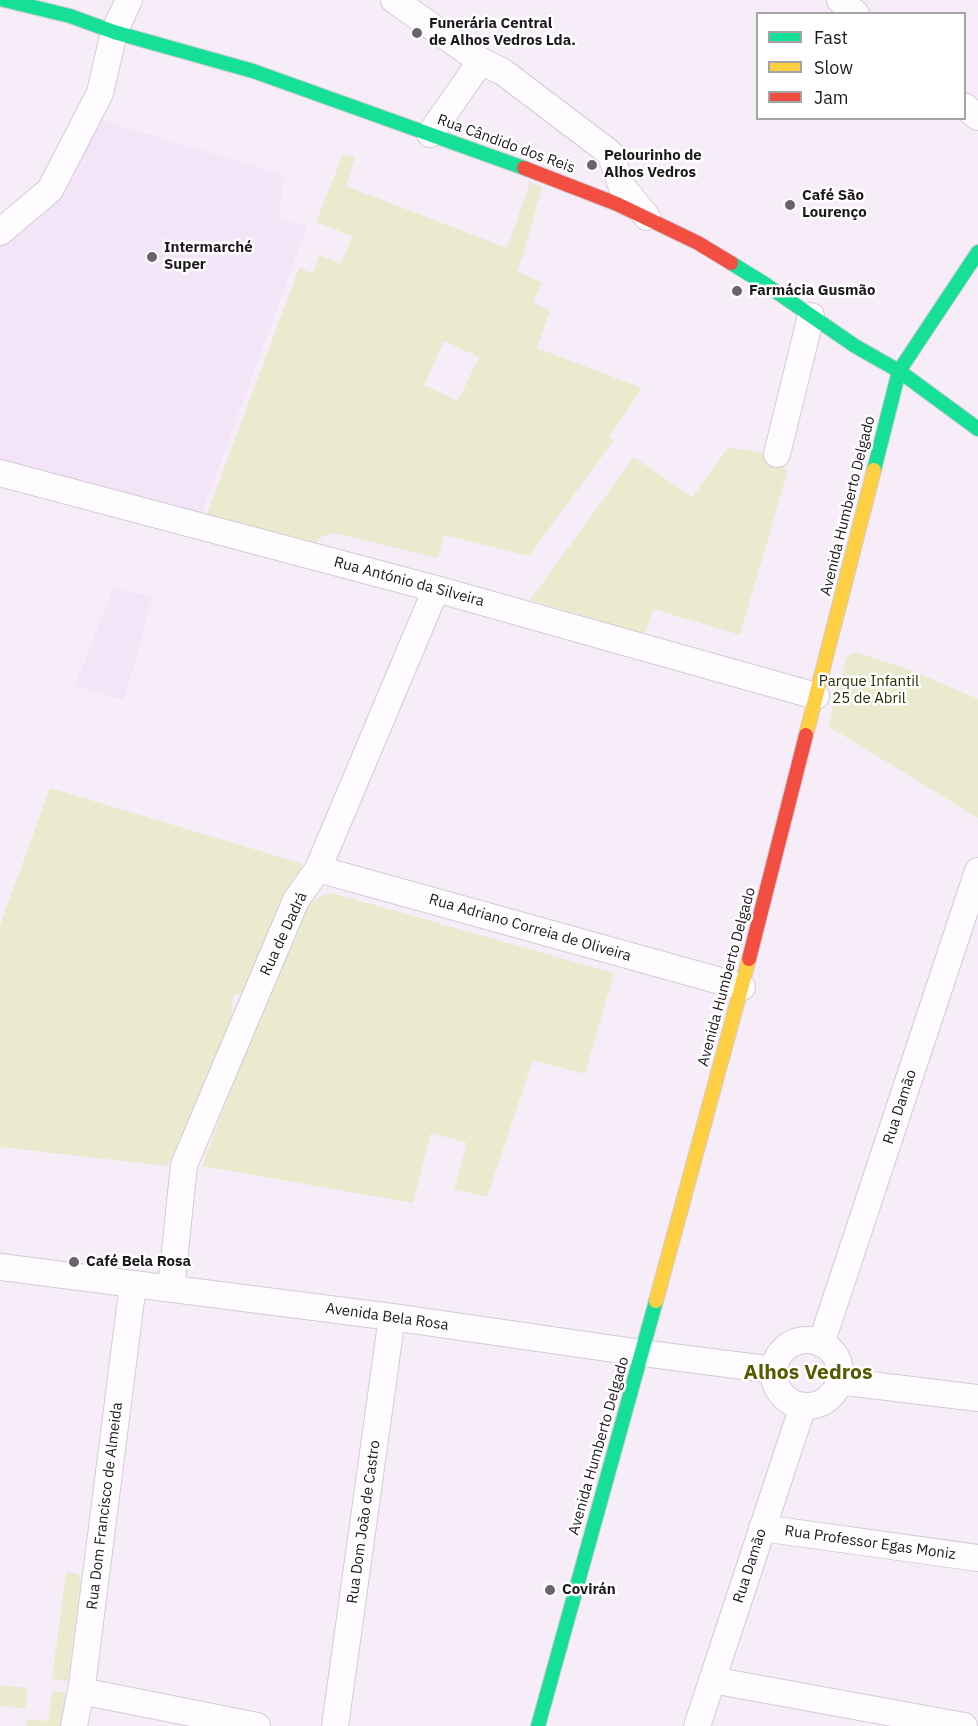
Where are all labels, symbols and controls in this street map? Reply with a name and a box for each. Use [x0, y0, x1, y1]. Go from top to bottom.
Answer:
legend [756, 12, 966, 120]
place label: Funerária Central de Alhos Vedros Lda. [429, 15, 576, 50]
marker: Funerária Central de Alhos Vedros Lda. [410, 26, 424, 40]
text: Fast [814, 26, 848, 49]
text: Slow [814, 56, 853, 79]
text: Jam [814, 86, 849, 109]
street label: Rua Cândido dos Reis [435, 111, 577, 177]
place label: Pelourinho de Alhos Vedros [604, 147, 702, 182]
marker: Pelourinho de Alhos Vedros [585, 158, 599, 172]
place label: Café São Lourenço [802, 187, 867, 222]
marker: Café São Lourenço [783, 198, 797, 212]
place label: Intermarché Super [164, 239, 253, 274]
marker: Intermarché Super [145, 250, 159, 264]
place label: Farmácia Gusmão [749, 282, 876, 300]
marker: Farmácia Gusmão [730, 284, 744, 298]
street label: Avenida Humberto Delgado [817, 414, 879, 598]
street label: Rua António da Silveira [332, 553, 486, 611]
park label: Parque Infantil 25 de Abril [819, 673, 919, 708]
street label: Avenida Humberto Delgado [694, 886, 760, 1068]
street label: Rua de Dadrá [257, 889, 311, 979]
street label: Rua Adriano Correia de Oliveira [427, 890, 633, 966]
street label: Rua Damão [880, 1067, 920, 1147]
place label: Café Bela Rosa [86, 1253, 191, 1271]
marker: Café Bela Rosa [67, 1255, 81, 1269]
street label: Avenida Bela Rosa [324, 1299, 450, 1335]
street label: Avenida Humberto Delgado [565, 1355, 633, 1537]
district label: Alhos Vedros [744, 1360, 872, 1386]
street label: Rua Dom Francisco de Almeida [83, 1401, 127, 1611]
street label: Rua Dom João de Castro [344, 1439, 384, 1605]
street label: Rua Professor Egas Moniz [783, 1522, 957, 1564]
street label: Rua Damão [730, 1526, 770, 1606]
place label: Covirán [562, 1581, 616, 1599]
marker: Covirán [543, 1583, 557, 1597]

